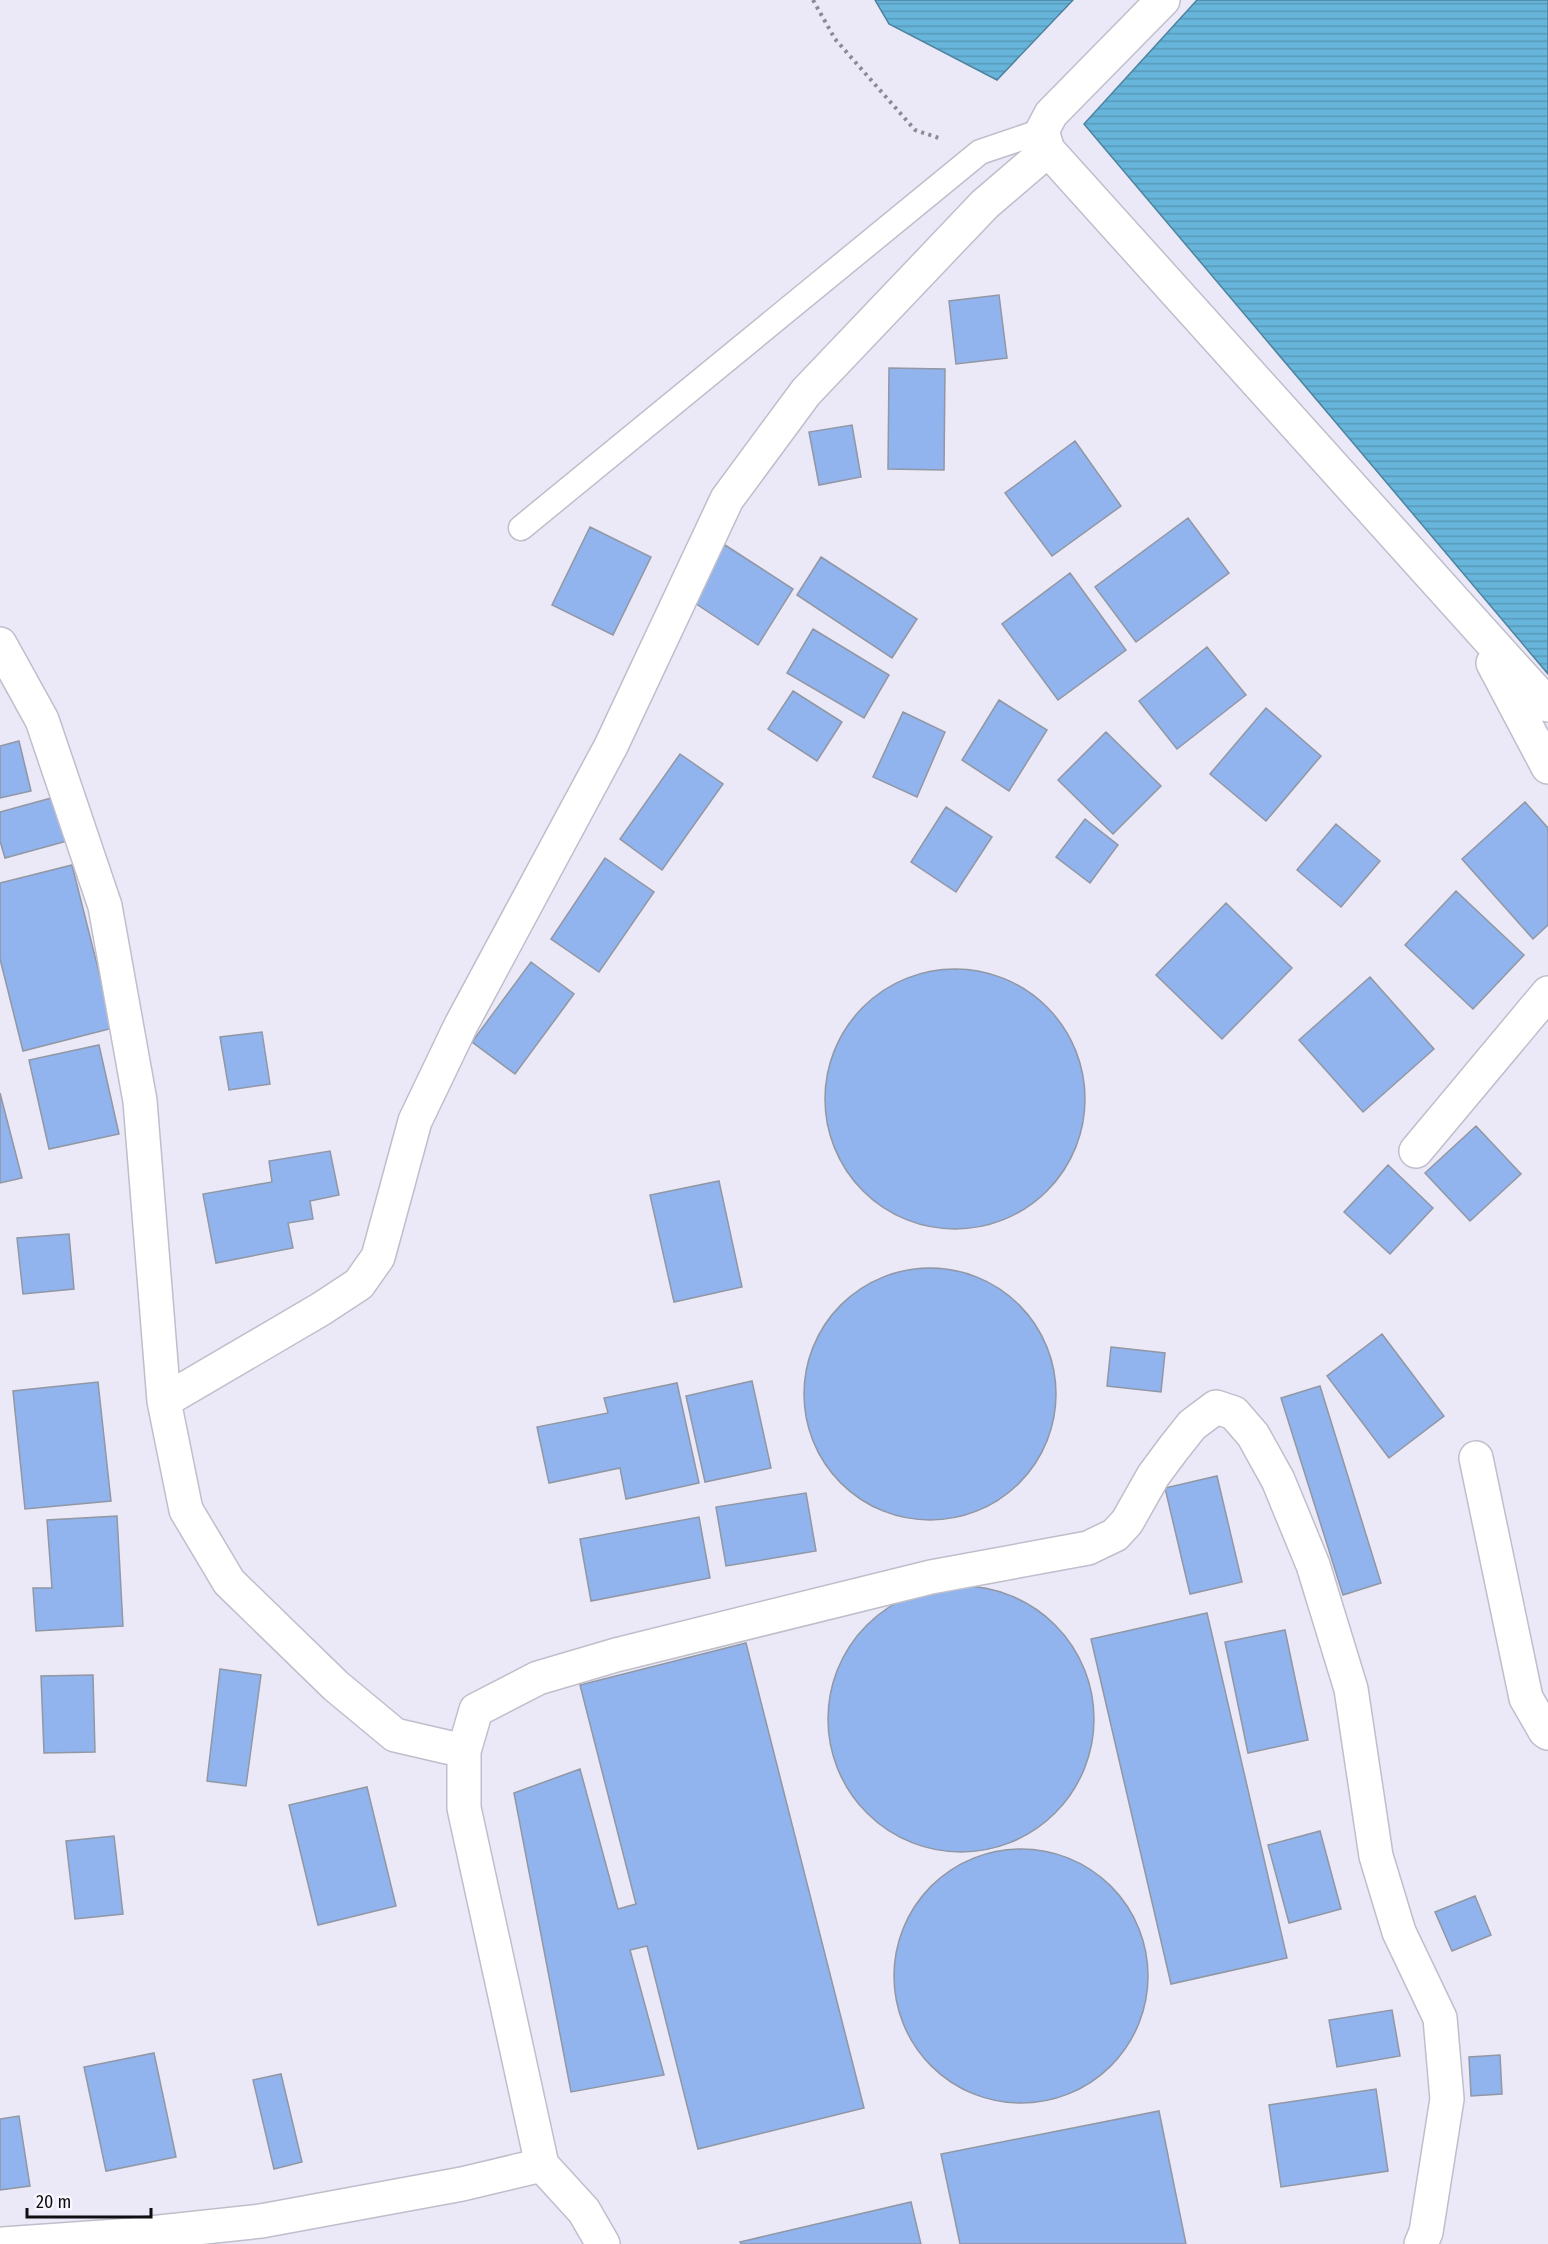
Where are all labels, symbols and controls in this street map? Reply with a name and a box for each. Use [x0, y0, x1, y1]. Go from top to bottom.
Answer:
scale bar [27, 2181, 152, 2219]
text: 20 m [36, 2191, 71, 2213]

